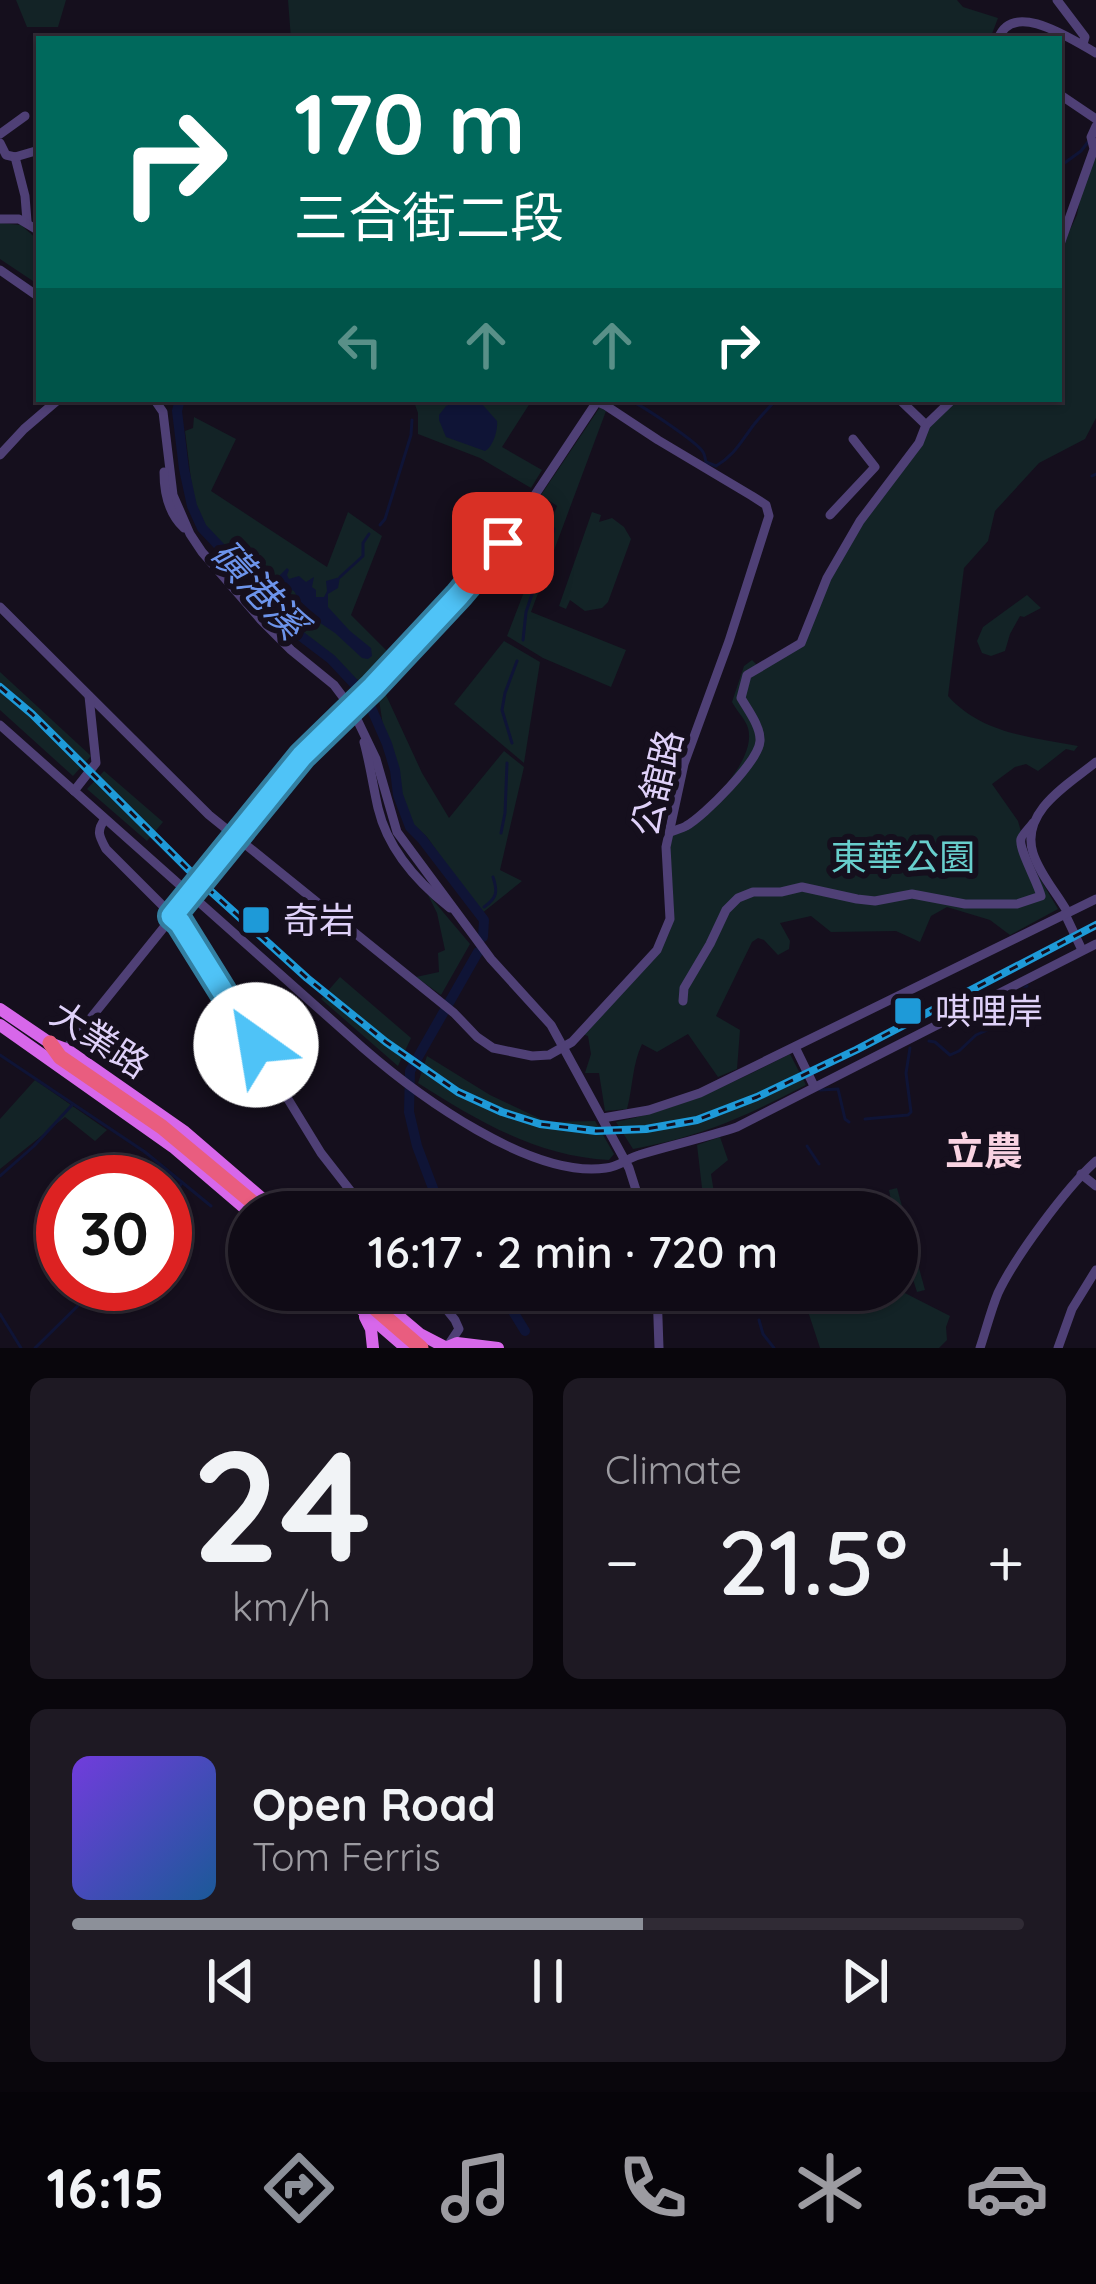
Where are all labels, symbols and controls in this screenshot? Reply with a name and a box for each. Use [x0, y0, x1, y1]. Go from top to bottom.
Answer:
text: 170 m [294, 70, 525, 175]
icon: right [96, 84, 252, 240]
text: 三合街二段 [294, 183, 564, 251]
icon: left [327, 312, 393, 378]
icon: ahead [453, 312, 519, 378]
icon: ahead [579, 312, 645, 378]
icon: right [705, 312, 771, 378]
pin [452, 492, 554, 594]
icon: arrive [470, 510, 536, 576]
water label: 磺港溪 [202, 529, 321, 652]
street label: 公舘路 [622, 725, 691, 841]
park label: 東華公園 [831, 834, 975, 879]
place label: 奇岩 [283, 897, 355, 942]
marker: 奇岩 [240, 904, 272, 936]
position arrow [193, 982, 319, 1108]
place label: 唭哩岸 [935, 988, 1043, 1033]
street label: 大業路 [43, 990, 158, 1087]
marker: 唭哩岸 [892, 995, 924, 1027]
district label: 立農 [945, 1126, 1023, 1175]
speed limit sign: 30 [36, 1155, 192, 1311]
text: 16:17 · 2 min · 720 m [368, 1223, 778, 1279]
text: 24 [191, 1406, 372, 1601]
text: Climate [605, 1445, 742, 1494]
text: 21.5° [718, 1505, 908, 1618]
text: − [605, 1520, 639, 1603]
text: + [987, 1520, 1024, 1603]
text: km/h [232, 1582, 331, 1631]
text: Open Road [252, 1776, 496, 1832]
text: Tom Ferris [252, 1832, 441, 1881]
icon: previous [198, 1948, 264, 2014]
icon: pause [515, 1948, 581, 2014]
icon: next [832, 1948, 898, 2014]
icon: directions [257, 2146, 341, 2230]
icon: music [434, 2146, 518, 2230]
icon: phone [611, 2146, 695, 2230]
icon: climate [788, 2146, 872, 2230]
icon: car [965, 2146, 1049, 2230]
text: 16:15 [47, 2154, 164, 2222]

